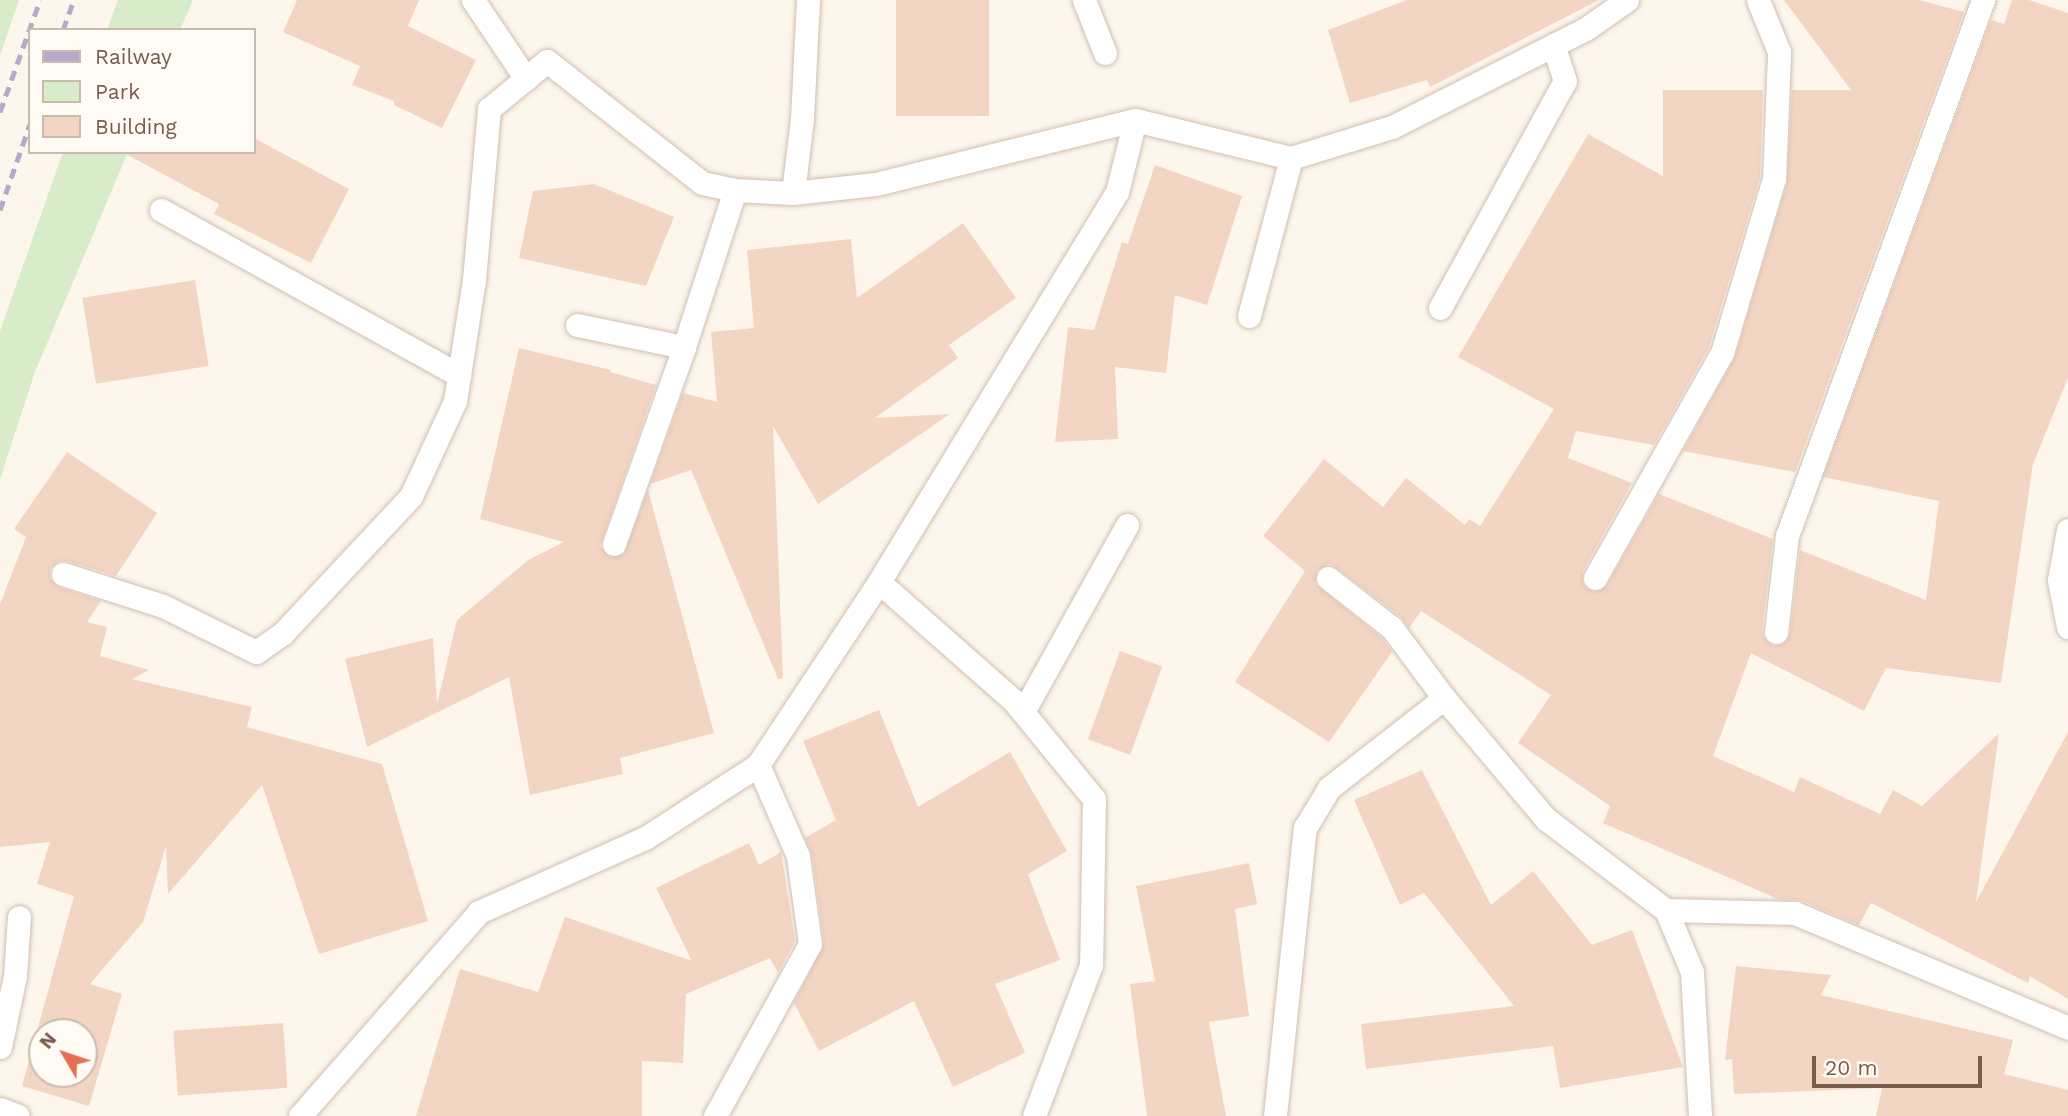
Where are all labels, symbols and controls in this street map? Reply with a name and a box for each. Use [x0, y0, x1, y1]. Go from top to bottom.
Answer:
legend [28, 28, 256, 154]
text: Railway [95, 44, 172, 69]
text: Park [95, 79, 140, 104]
text: Building [95, 114, 177, 139]
north arrow [28, 1018, 98, 1088]
text: N [34, 1028, 61, 1053]
scale bar [1816, 1042, 1986, 1086]
text: 20 m [1825, 1055, 1877, 1080]

